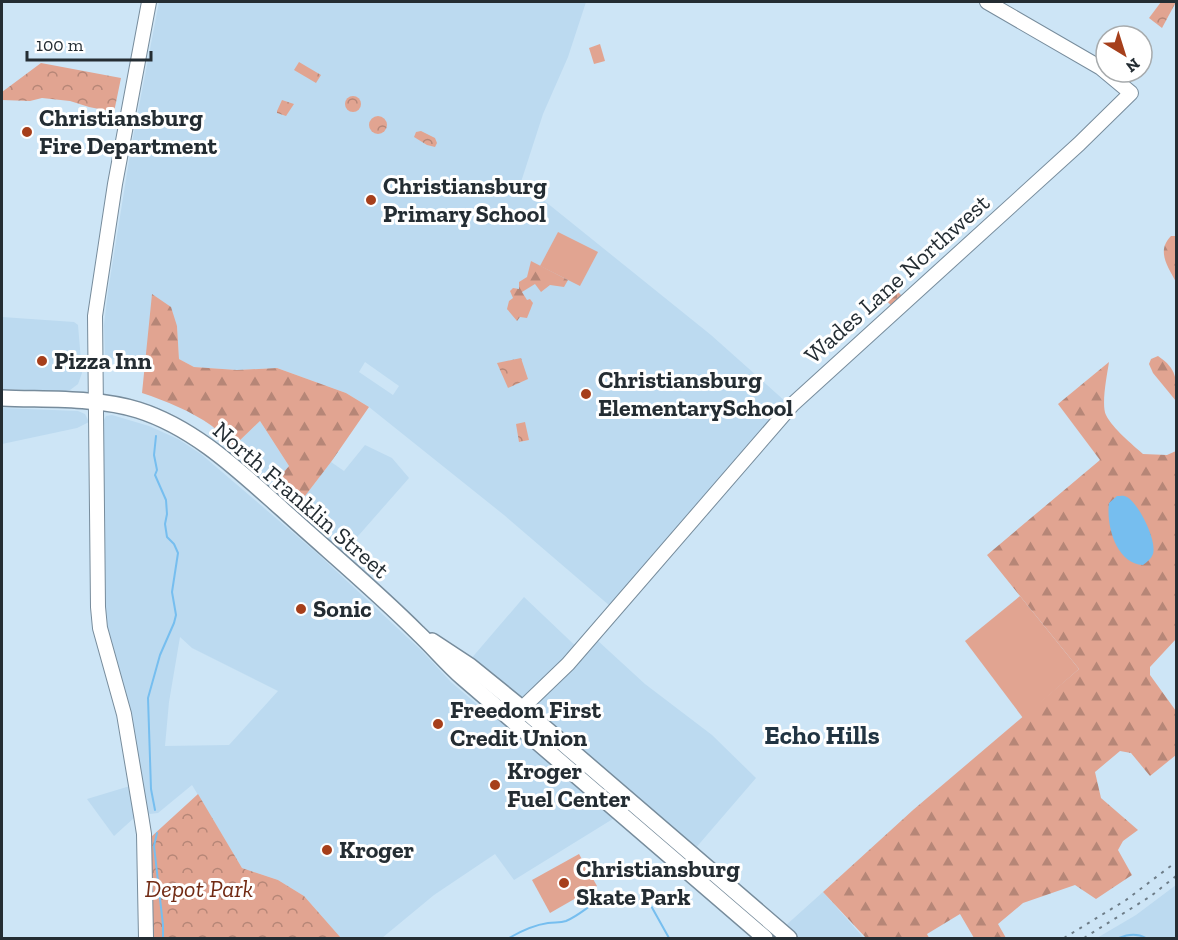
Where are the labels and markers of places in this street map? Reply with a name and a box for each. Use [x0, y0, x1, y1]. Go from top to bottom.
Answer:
place label: Christiansburg Fire Department [39, 103, 218, 160]
marker: Christiansburg Fire Department [20, 125, 34, 139]
place label: Christiansburg Primary School [383, 171, 547, 228]
marker: Christiansburg Primary School [364, 193, 378, 207]
place label: Pizza Inn [54, 346, 152, 375]
marker: Pizza Inn [35, 354, 49, 368]
place label: Christiansburg ElementarySchool [598, 365, 793, 422]
marker: Christiansburg ElementarySchool [579, 387, 593, 401]
place label: Sonic [313, 594, 372, 623]
marker: Sonic [294, 602, 308, 616]
place label: Freedom First Credit Union [450, 695, 602, 752]
marker: Freedom First Credit Union [431, 717, 445, 731]
place label: Kroger Fuel Center [507, 756, 631, 813]
marker: Kroger Fuel Center [488, 778, 502, 792]
place label: Kroger [339, 835, 415, 864]
marker: Kroger [320, 843, 334, 857]
place label: Christiansburg Skate Park [576, 854, 740, 911]
marker: Christiansburg Skate Park [557, 876, 571, 890]

